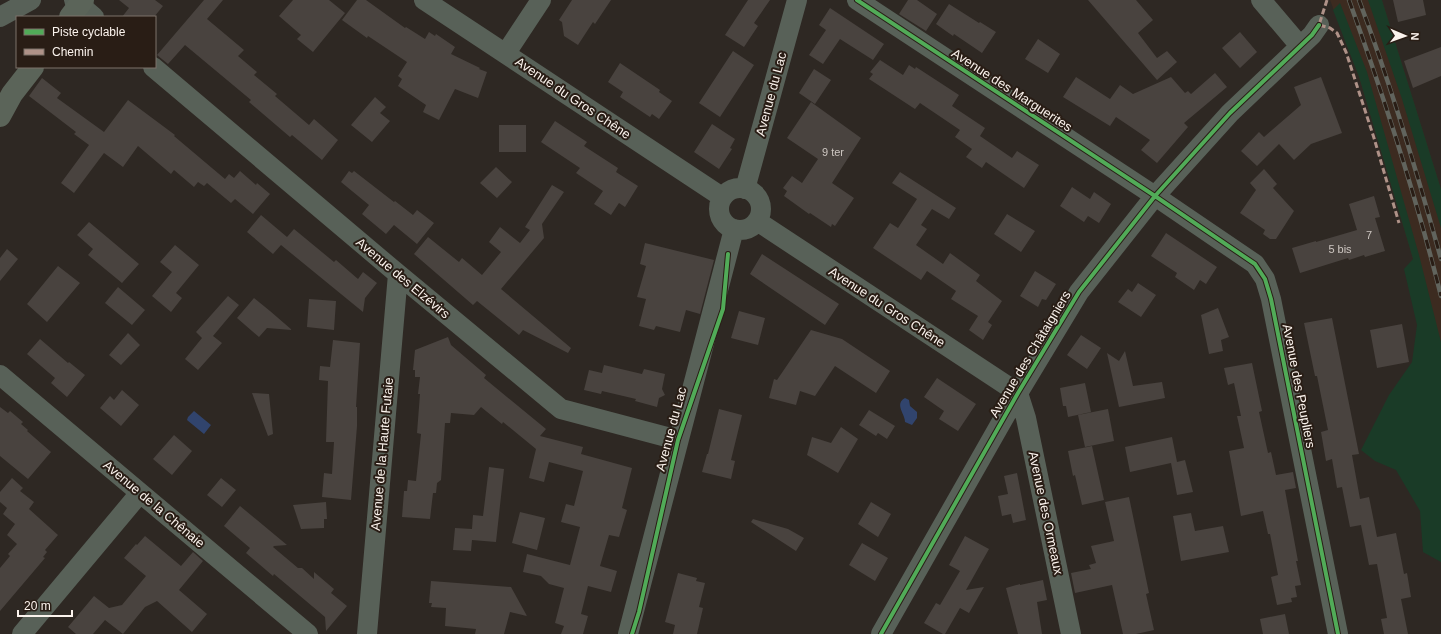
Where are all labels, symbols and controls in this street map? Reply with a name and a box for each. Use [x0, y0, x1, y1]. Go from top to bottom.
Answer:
legend [16, 16, 156, 68]
north arrow [1385, 16, 1425, 56]
text: Piste cyclable [52, 25, 126, 39]
text: N [1409, 32, 1421, 41]
text: Chemin [52, 45, 93, 59]
street label: Avenue des Marguerites [949, 45, 1075, 135]
street label: Avenue du Lac [753, 50, 790, 138]
street label: Avenue du Gros Chêne [513, 54, 633, 142]
house number: 9 ter [822, 146, 844, 158]
house number: 7 [1366, 229, 1372, 241]
street label: Avenue des Elzévirs [353, 234, 453, 322]
house number: 5 bis [1328, 243, 1352, 255]
street label: Avenue du Gros Chêne [826, 264, 948, 350]
street label: Avenue des Châtaigniers [986, 288, 1074, 420]
street label: Avenue des Peupliers [1280, 323, 1318, 450]
street label: Avenue de la Haute Futaie [368, 377, 396, 531]
street label: Avenue du Lac [653, 385, 690, 473]
street label: Avenue des Ormeaux [1026, 450, 1066, 576]
street label: Avenue de la Chênaie [100, 457, 208, 551]
scale bar [18, 592, 72, 618]
text: 20 m [24, 599, 51, 613]

